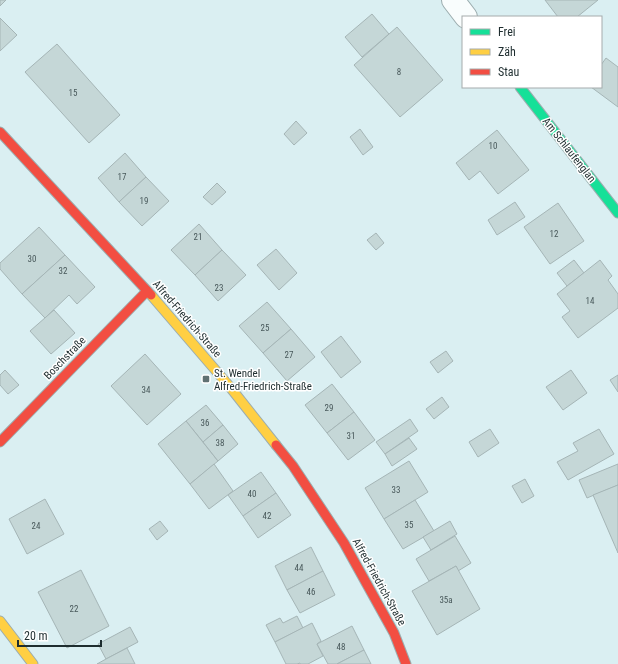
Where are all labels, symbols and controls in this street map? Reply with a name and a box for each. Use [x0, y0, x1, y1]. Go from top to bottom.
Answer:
legend [462, 16, 602, 88]
text: Frei [498, 25, 516, 39]
text: Zäh [498, 45, 516, 59]
text: Stau [498, 65, 520, 79]
house number: 8 [397, 67, 401, 77]
house number: 15 [69, 88, 78, 98]
street label: Am Schlaufenglan [540, 115, 598, 185]
house number: 10 [489, 141, 497, 151]
house number: 17 [118, 172, 127, 182]
house number: 19 [140, 196, 148, 206]
house number: 12 [550, 229, 559, 239]
house number: 21 [194, 232, 202, 242]
house number: 30 [28, 254, 36, 264]
house number: 32 [59, 266, 68, 276]
street label: Alfred-Friedrich-Straße [150, 278, 224, 360]
house number: 23 [215, 283, 223, 293]
house number: 14 [586, 296, 595, 306]
house number: 25 [261, 323, 270, 333]
street label: Boschstraße [41, 334, 89, 382]
house number: 27 [285, 350, 294, 360]
place label: St. Wendel Alfred-Friedrich-Straße [214, 367, 312, 393]
marker: St. Wendel Alfred-Friedrich-Straße [201, 374, 211, 384]
house number: 34 [142, 385, 151, 395]
house number: 29 [325, 403, 333, 413]
house number: 36 [201, 418, 209, 428]
house number: 31 [347, 431, 355, 441]
house number: 38 [216, 438, 224, 448]
house number: 33 [392, 485, 400, 495]
house number: 40 [248, 489, 256, 499]
house number: 42 [263, 511, 272, 521]
house number: 35 [405, 520, 414, 530]
house number: 24 [32, 521, 41, 531]
street label: Alfred-Friedrich-Straße [350, 536, 408, 628]
house number: 44 [295, 563, 304, 573]
house number: 46 [307, 587, 315, 597]
house number: 35a [439, 595, 453, 605]
house number: 22 [70, 604, 79, 614]
scale bar [18, 622, 101, 648]
text: 20 m [24, 629, 48, 643]
house number: 48 [337, 642, 345, 652]

